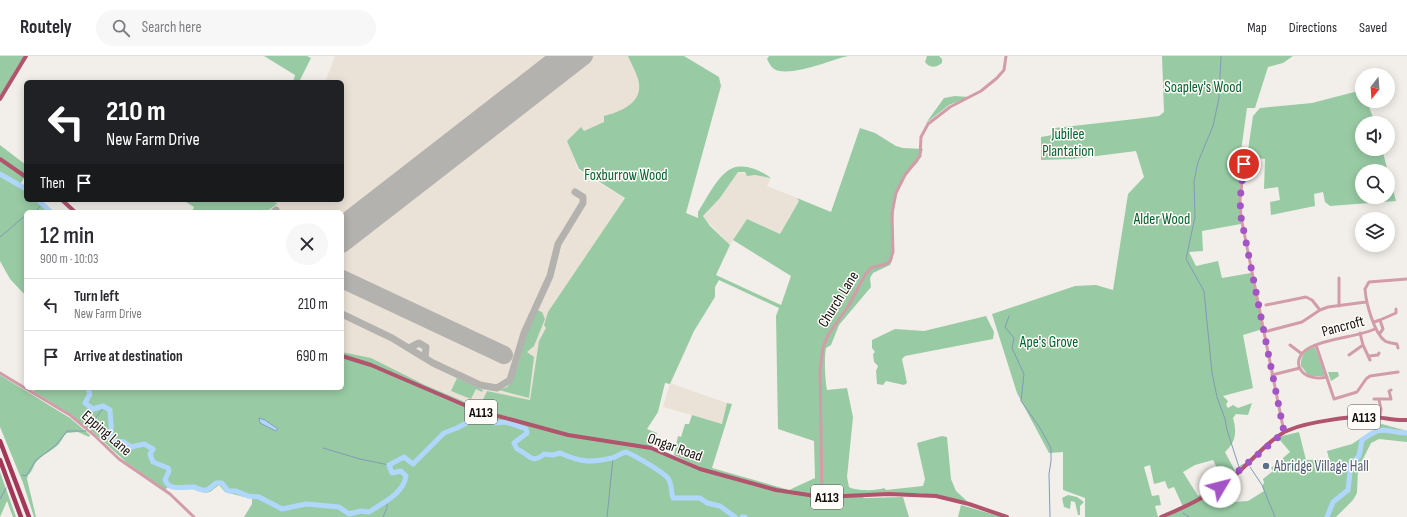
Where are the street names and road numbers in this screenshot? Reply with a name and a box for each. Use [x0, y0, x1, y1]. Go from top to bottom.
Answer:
street label: Church Lane [814, 268, 863, 331]
street label: Pancroft [1320, 312, 1367, 341]
road number: A113 [465, 400, 497, 424]
road number: A113 [1348, 405, 1380, 429]
street label: Epping Lane [78, 407, 136, 460]
street label: Ongar Road [645, 429, 705, 466]
road number: A113 [811, 485, 843, 509]

